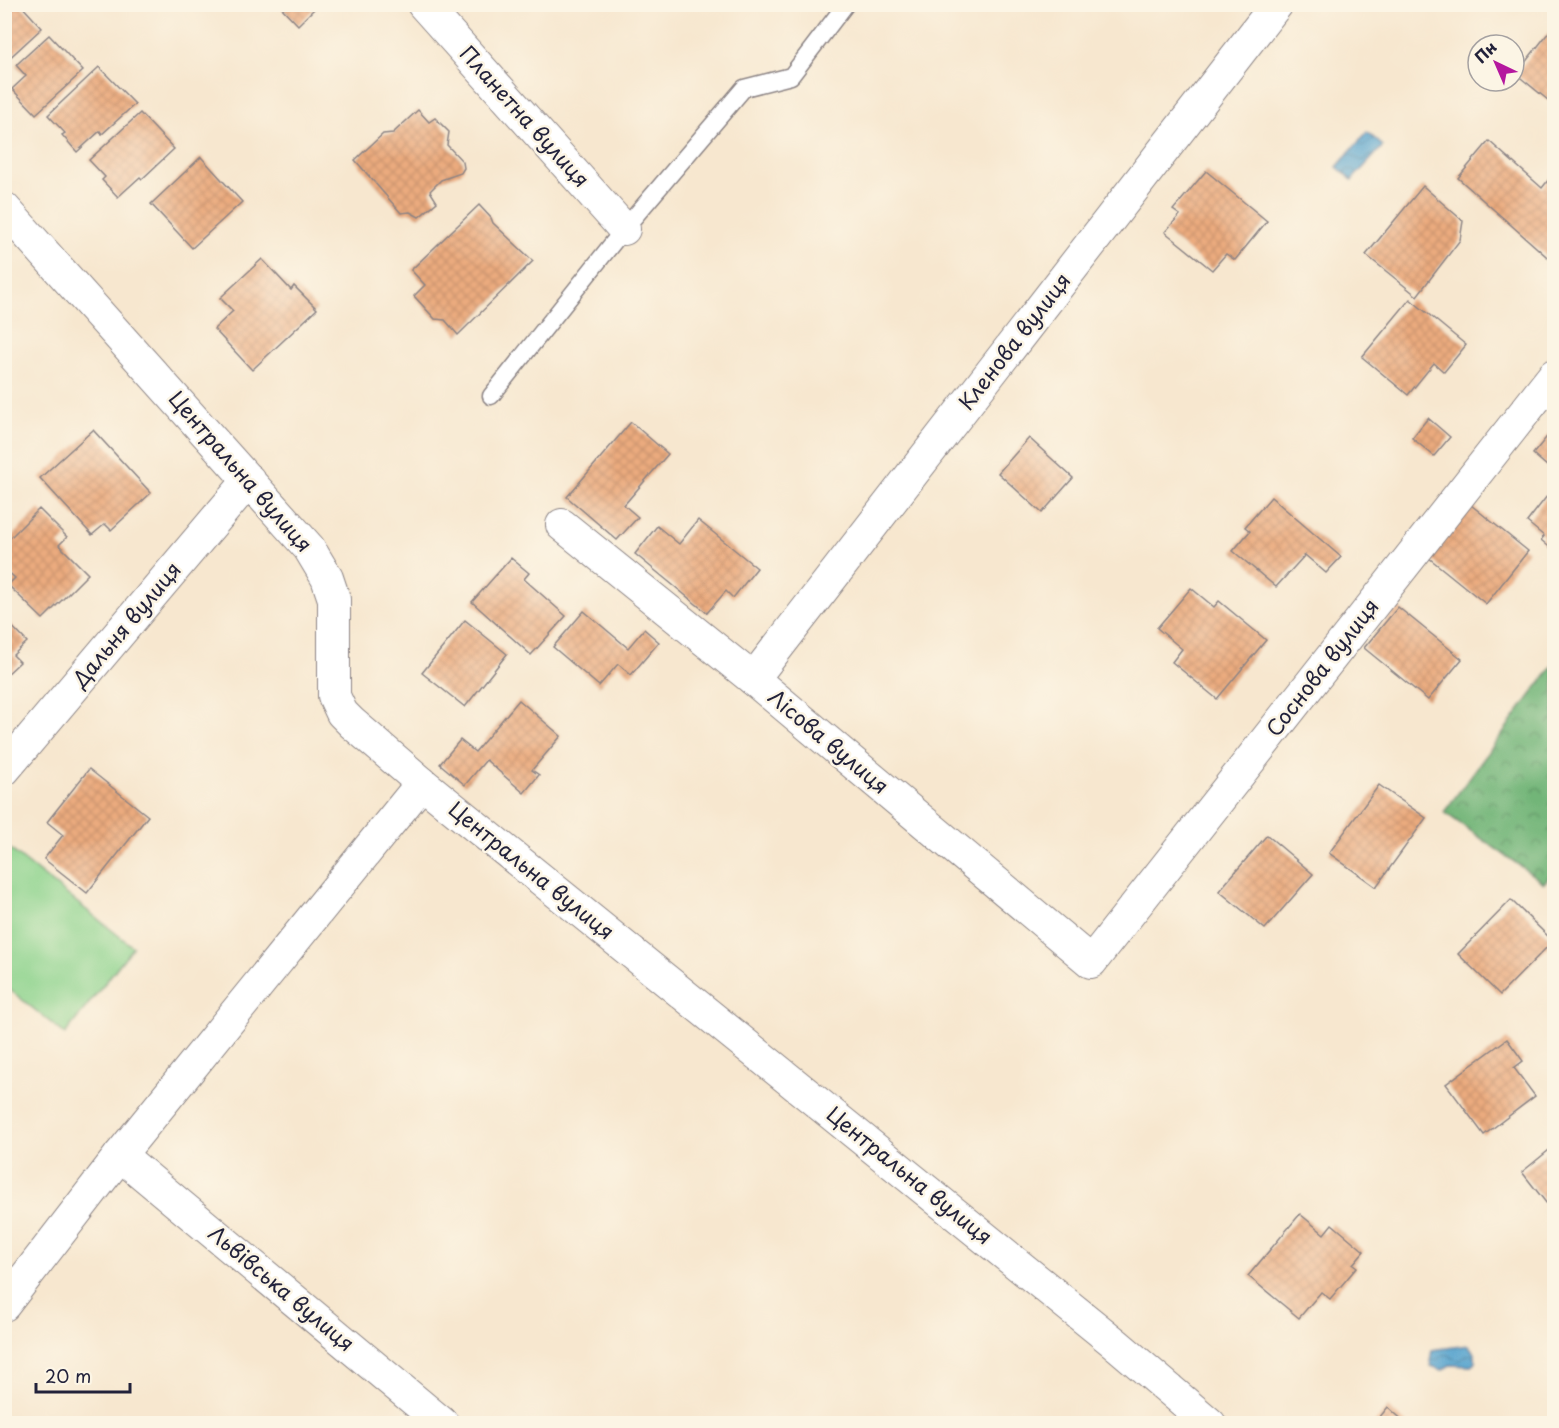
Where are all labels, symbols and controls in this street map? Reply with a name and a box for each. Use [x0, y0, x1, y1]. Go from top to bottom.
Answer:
north arrow [1466, 33, 1526, 93]
text: Пн [1468, 35, 1502, 68]
street label: Планетна вулиця [453, 38, 598, 194]
street label: Кленова вулиця [950, 265, 1077, 416]
street label: Центральна вулиця [162, 383, 321, 559]
street label: Дальня вулиця [63, 554, 188, 694]
street label: Соснова вулиця [1257, 591, 1386, 743]
street label: Лісова вулиця [762, 680, 897, 801]
street label: Центральна вулиця [443, 793, 622, 946]
street label: Центральна вулиця [821, 1098, 1000, 1251]
street label: Львівська вулиця [202, 1217, 362, 1358]
scale bar [36, 1356, 130, 1394]
text: 20 m [45, 1362, 91, 1389]

